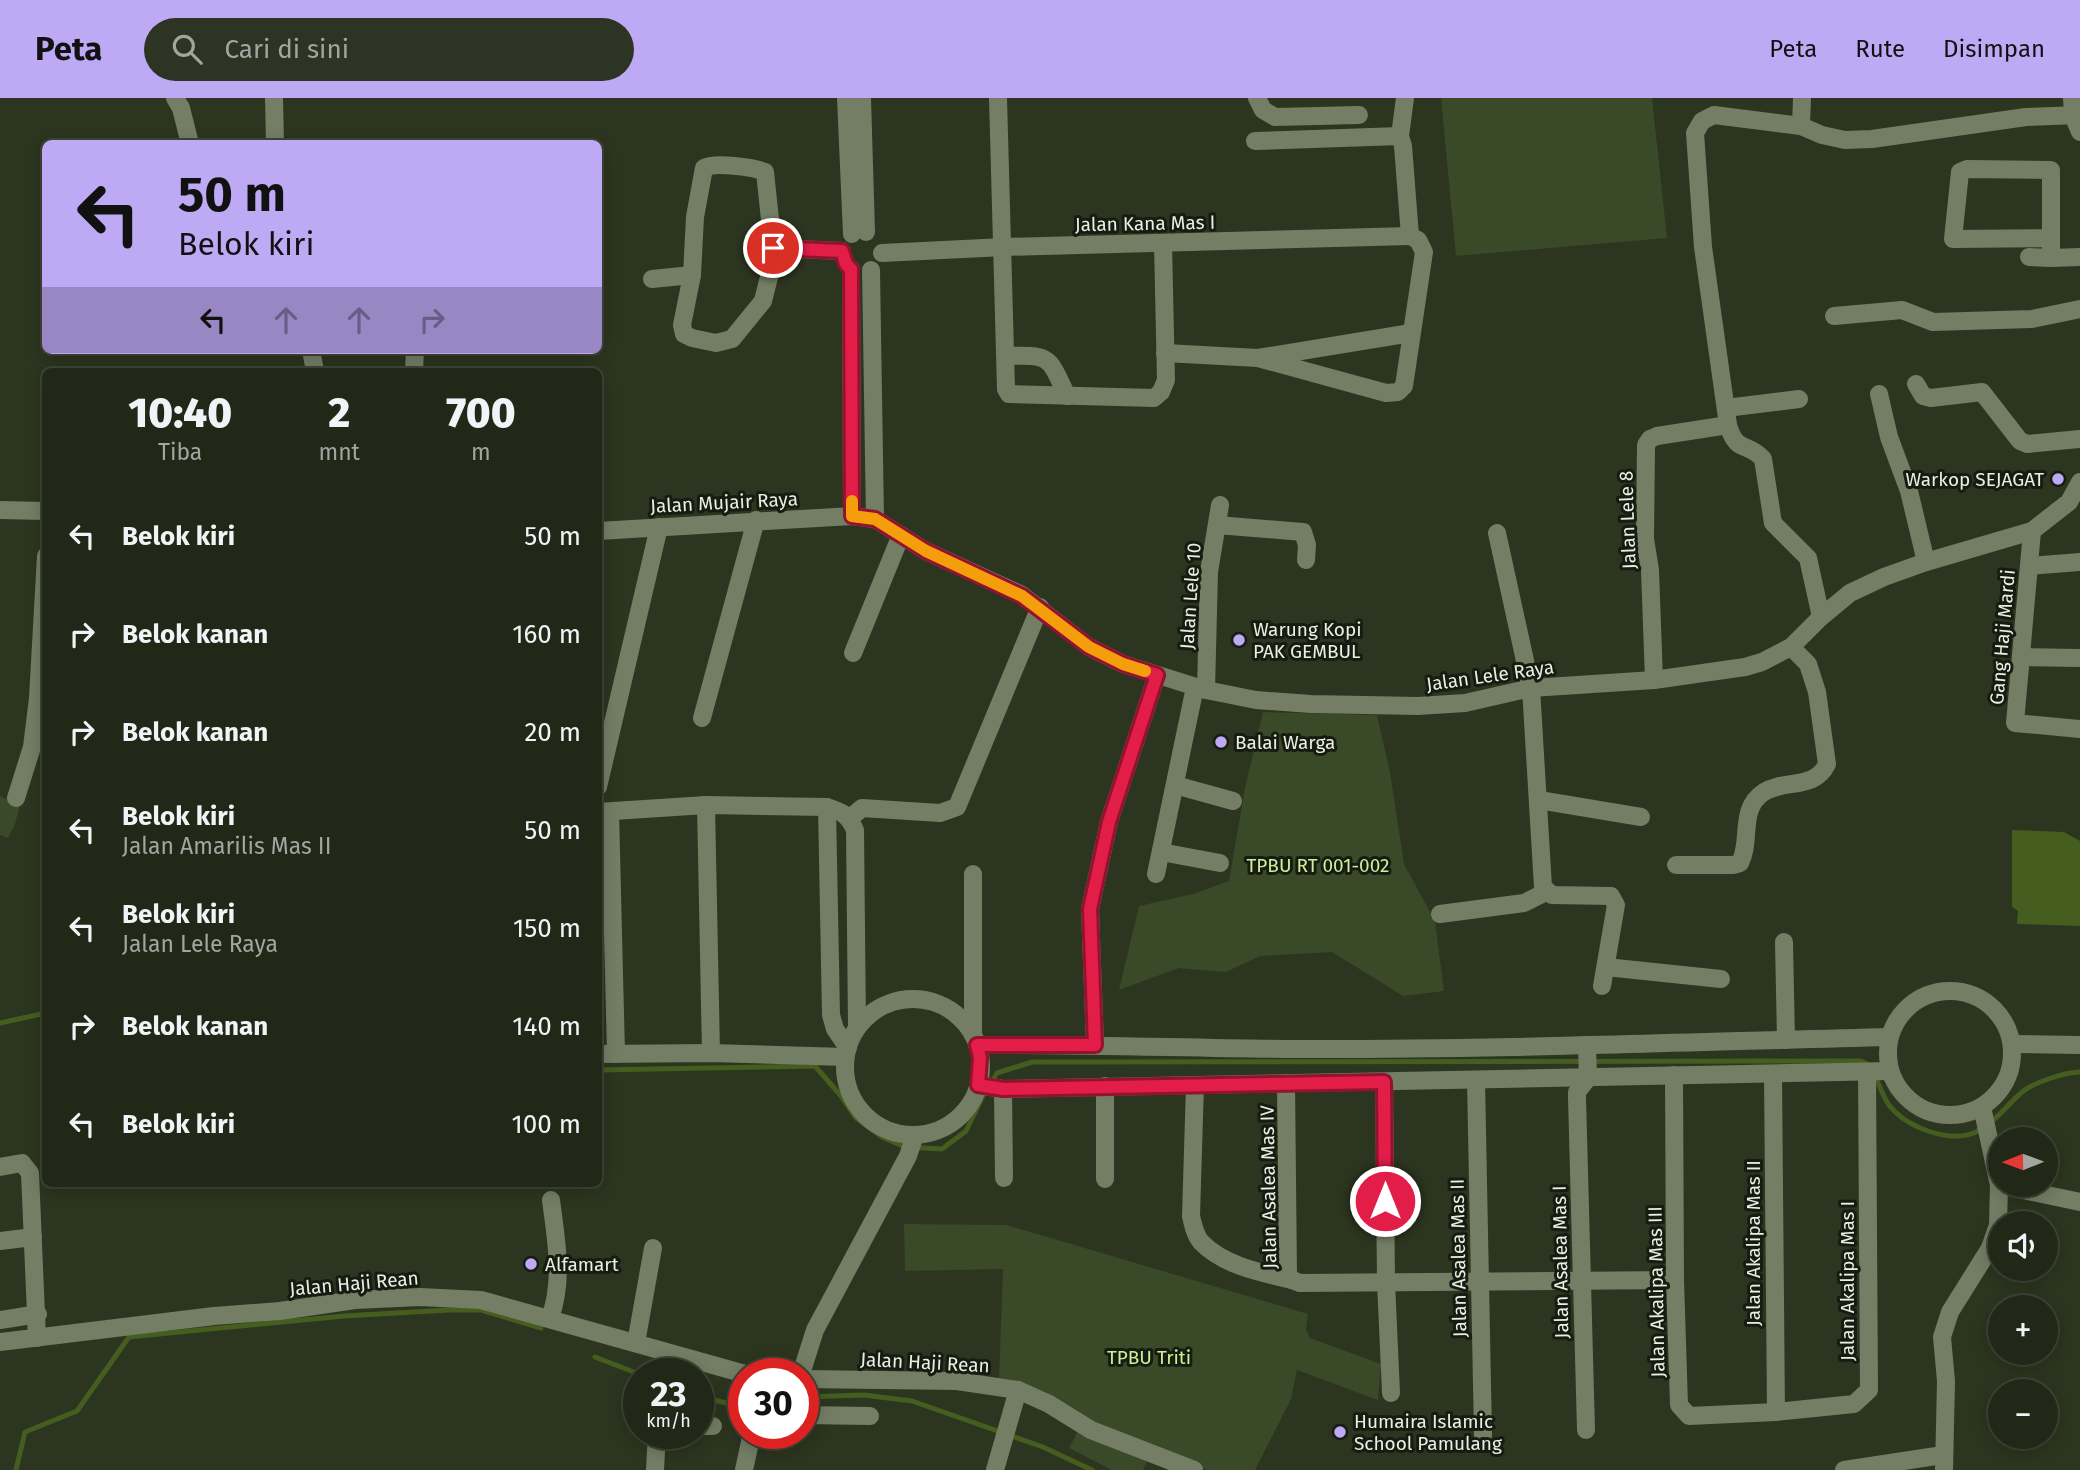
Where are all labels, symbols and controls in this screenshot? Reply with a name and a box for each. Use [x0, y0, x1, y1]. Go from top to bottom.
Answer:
search box [144, 18, 634, 81]
text: Peta [35, 29, 102, 69]
icon: search [168, 30, 206, 68]
text: Cari di sini [224, 34, 349, 65]
text: Peta [1769, 35, 1817, 63]
text: Rute [1855, 35, 1905, 63]
text: Disimpan [1943, 35, 2045, 63]
text: 50 m [178, 165, 286, 224]
icon: left [63, 168, 154, 259]
street label: Jalan Kana Mas I [1075, 211, 1215, 236]
pin [743, 218, 803, 278]
text: Belok kiri [178, 225, 314, 263]
icon: arrive [754, 229, 792, 267]
icon: left [194, 301, 232, 339]
icon: ahead [267, 301, 305, 339]
icon: ahead [340, 301, 378, 339]
icon: right [413, 301, 451, 339]
text: 10:40 [128, 388, 232, 438]
text: 2 [328, 388, 350, 438]
text: 700 [446, 388, 516, 438]
text: Tiba [158, 438, 202, 466]
text: mnt [318, 438, 360, 466]
text: m [471, 438, 491, 466]
place label: Warkop SEJAGAT [1906, 468, 2044, 491]
street label: Jalan Lele 8 [1614, 470, 1641, 570]
marker: Warkop SEJAGAT [2050, 471, 2066, 487]
street label: Jalan Mujair Raya [650, 487, 798, 518]
icon: left [63, 517, 101, 555]
text: Belok kiri [122, 521, 235, 552]
text: 50 m [524, 521, 581, 552]
street label: Jalan Lele 10 [1175, 542, 1206, 650]
street label: Gang Haji Mardi [1985, 568, 2020, 706]
icon: right [63, 615, 101, 653]
place label: Warung Kopi PAK GEMBUL [1253, 618, 1362, 663]
text: Belok kanan [122, 619, 268, 650]
text: 160 m [512, 619, 581, 650]
marker: Warung Kopi PAK GEMBUL [1231, 632, 1247, 648]
street label: Jalan Lele Raya [1425, 655, 1555, 696]
icon: right [63, 713, 101, 751]
text: Belok kanan [122, 717, 268, 748]
text: 20 m [524, 717, 581, 748]
place label: Balai Warga [1235, 731, 1335, 754]
marker: Balai Warga [1213, 734, 1229, 750]
text: Belok kiri [122, 801, 235, 832]
icon: left [63, 811, 101, 849]
text: 50 m [524, 815, 581, 846]
text: Jalan Amarilis Mas II [122, 832, 331, 860]
park label: TPBU RT 001-002 [1247, 854, 1390, 877]
text: Belok kiri [122, 899, 235, 930]
icon: left [63, 909, 101, 947]
text: 150 m [513, 913, 581, 944]
text: Jalan Lele Raya [122, 930, 278, 958]
icon: right [63, 1007, 101, 1045]
text: Belok kanan [122, 1011, 268, 1042]
text: 140 m [512, 1011, 581, 1042]
icon: left [63, 1105, 101, 1143]
street label: Jalan Asalea Mas IV [1256, 1105, 1281, 1269]
text: Belok kiri [122, 1109, 235, 1140]
text: 100 m [512, 1109, 581, 1140]
north arrow [1988, 1127, 2058, 1197]
map controls [1988, 1127, 2058, 1449]
street label: Jalan Akalipa Mas II [1742, 1160, 1765, 1326]
position arrow [1348, 1164, 1422, 1238]
street label: Jalan Asalea Mas II [1446, 1178, 1471, 1338]
street label: Jalan Asalea Mas I [1548, 1185, 1573, 1339]
street label: Jalan Akalipa Mas I [1836, 1201, 1859, 1361]
street label: Jalan Akalipa Mas III [1644, 1206, 1669, 1378]
button: sound [1988, 1211, 2058, 1281]
place label: Alfamart [545, 1253, 619, 1276]
marker: Alfamart [523, 1256, 539, 1272]
street label: Jalan Haji Rean [289, 1266, 420, 1301]
button: + [1988, 1295, 2058, 1365]
park label: TPBU Triti [1107, 1346, 1191, 1369]
street label: Jalan Haji Rean [860, 1348, 990, 1377]
speed limit sign: 30 [728, 1358, 819, 1449]
text: 23 [650, 1373, 687, 1415]
button: − [1988, 1379, 2058, 1449]
text: km/h [646, 1410, 691, 1432]
place label: Humaira Islamic School Pamulang [1354, 1410, 1502, 1455]
marker: Humaira Islamic School Pamulang [1332, 1424, 1348, 1440]

